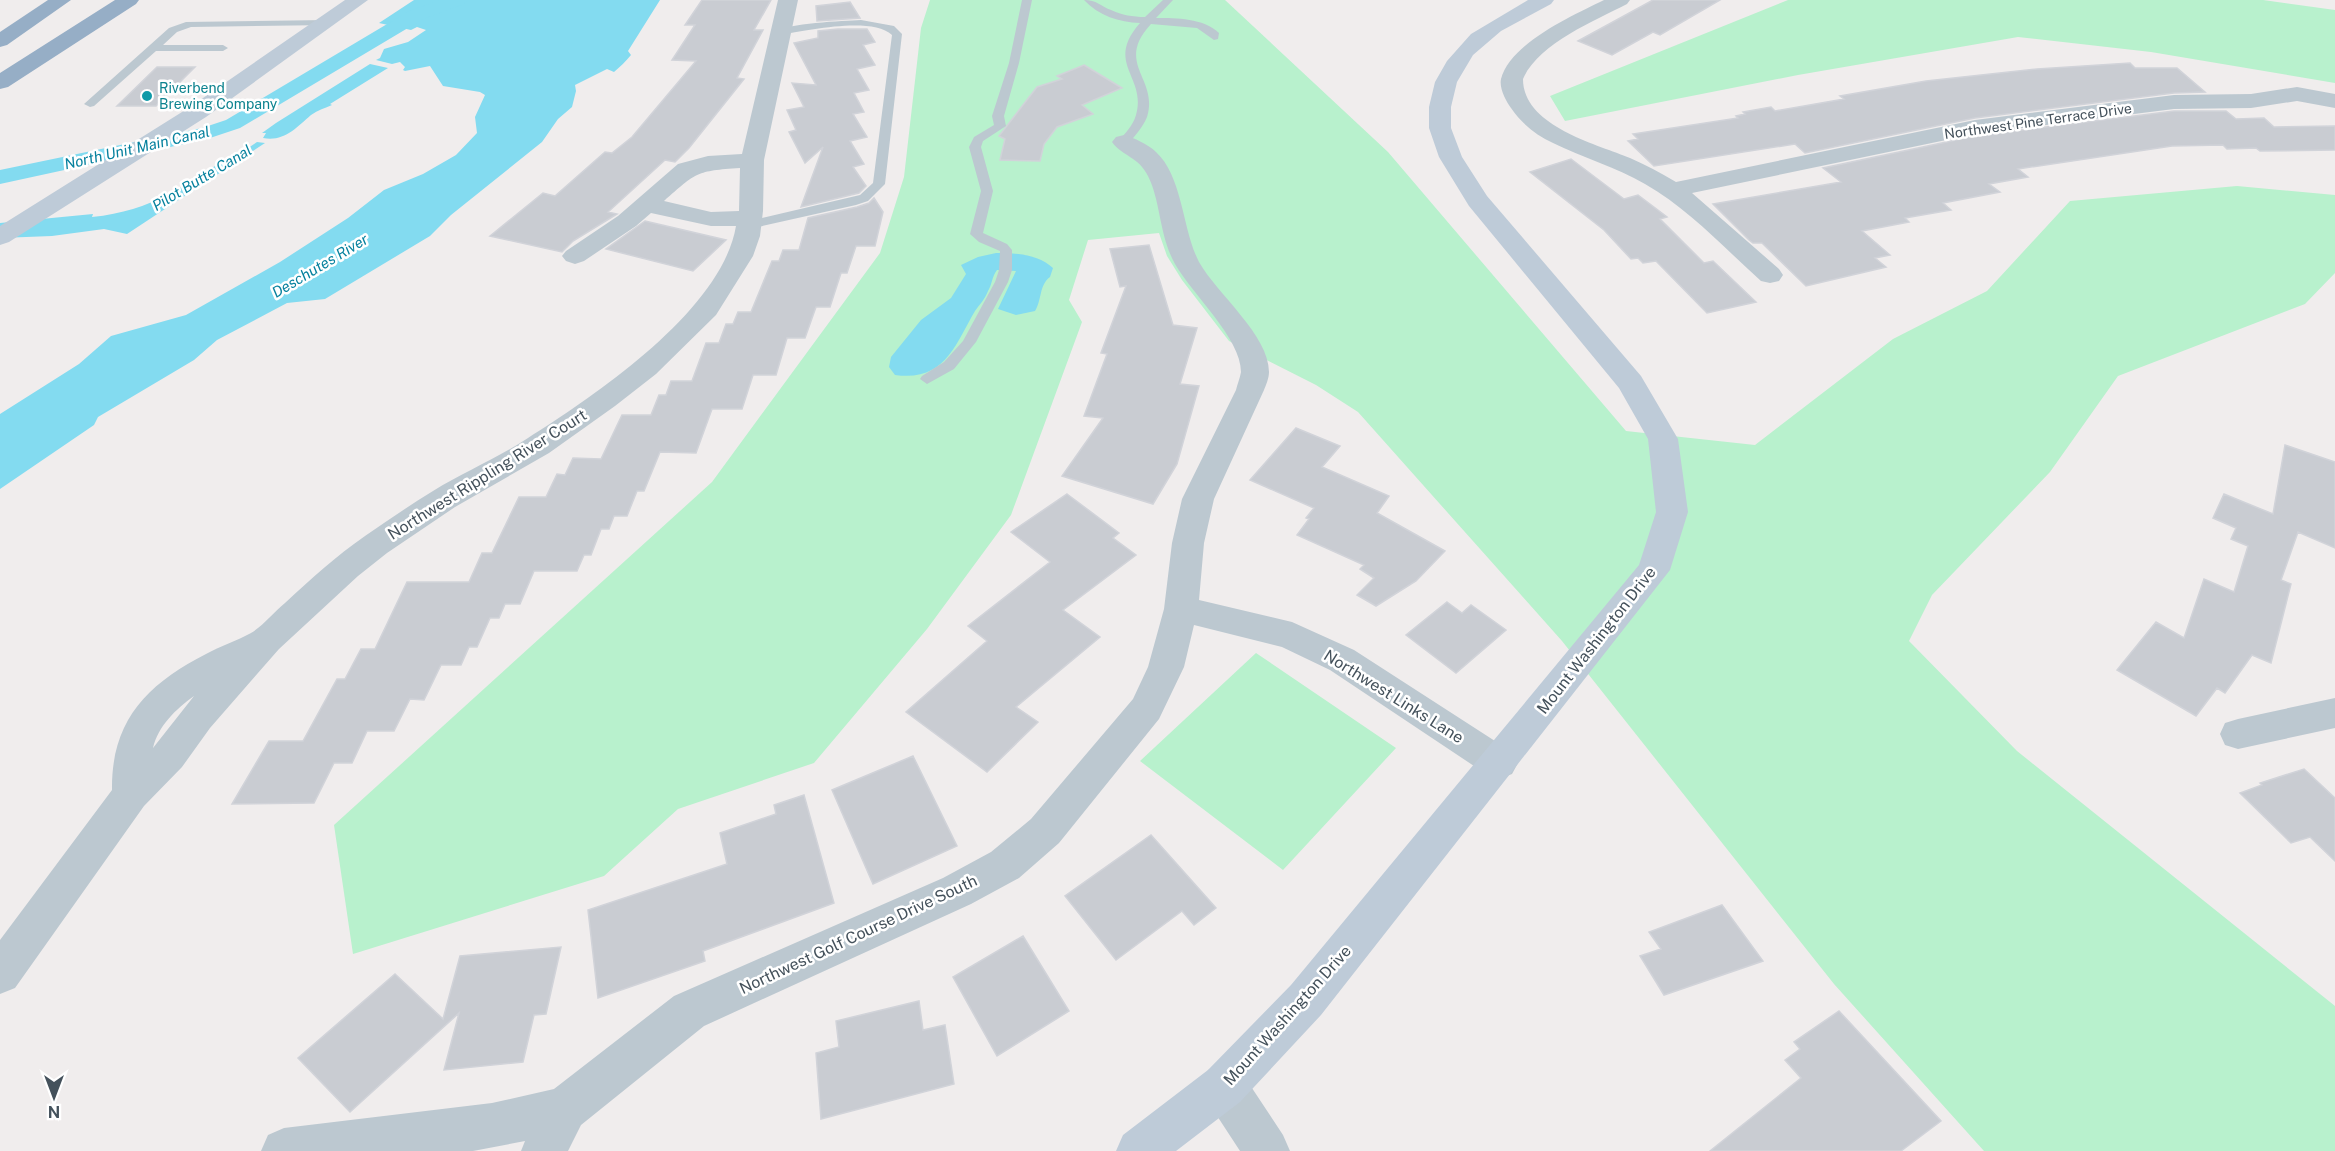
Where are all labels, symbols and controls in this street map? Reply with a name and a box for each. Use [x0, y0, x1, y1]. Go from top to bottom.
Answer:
place label: Riverbend Brewing Company [159, 80, 278, 112]
marker: Riverbend Brewing Company [140, 89, 154, 103]
street label: Northwest Pine Terrace Drive [1943, 100, 2133, 142]
water label: North Unit Main Canal [62, 122, 211, 173]
water label: Pilot Butte Canal [149, 141, 255, 214]
water label: Deschutes River [269, 230, 371, 301]
street label: Northwest Rippling River Court [384, 405, 590, 544]
street label: Mount Washington Drive [1533, 563, 1660, 718]
street label: Northwest Links Lane [1320, 646, 1467, 747]
street label: Northwest Golf Course Drive South [736, 871, 980, 998]
street label: Mount Washington Drive [1220, 942, 1355, 1089]
north arrow [24, 1067, 84, 1127]
text: N [48, 1102, 60, 1121]

